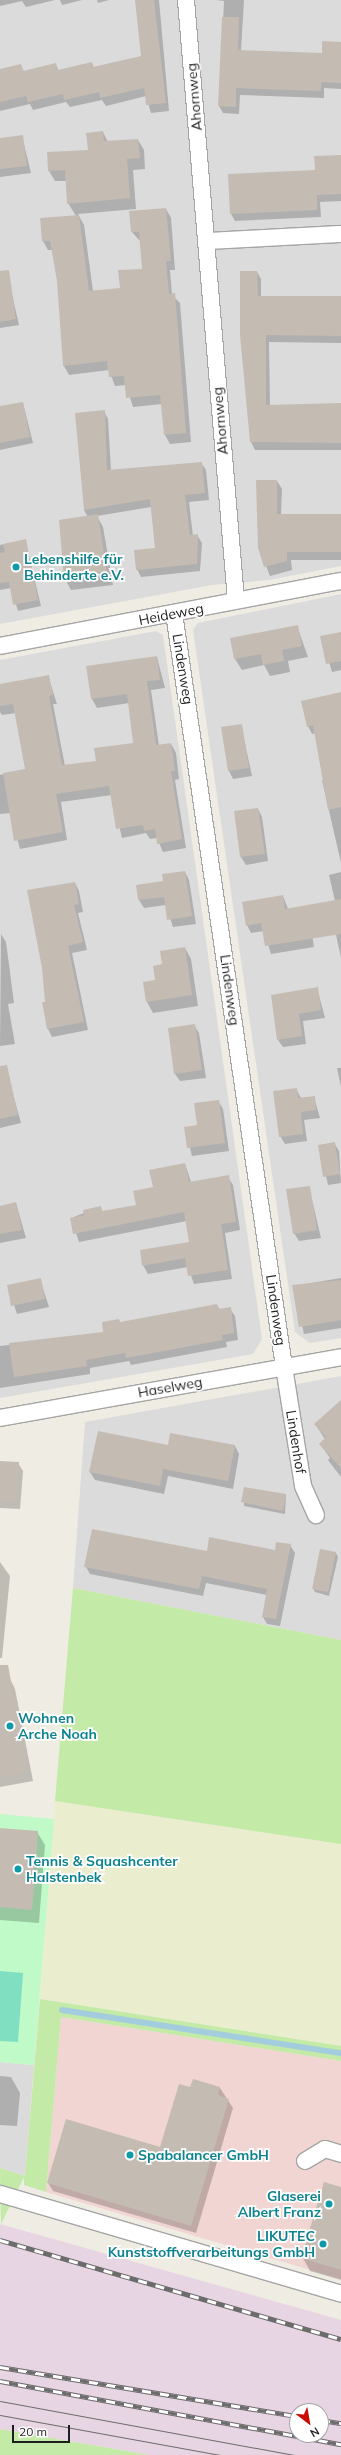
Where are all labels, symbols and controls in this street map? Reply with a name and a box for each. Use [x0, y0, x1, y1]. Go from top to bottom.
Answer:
street label: Ahornweg [183, 62, 205, 132]
street label: Ahornweg [209, 386, 231, 456]
place label: Lebenshilfe für Behinderte e.V. [24, 551, 124, 584]
marker: Lebenshilfe für Behinderte e.V. [11, 562, 21, 572]
street label: Heideweg [137, 599, 205, 629]
street label: Lindenweg [169, 632, 197, 706]
street label: Lindenweg [217, 953, 243, 1027]
street label: Lindenweg [263, 1273, 289, 1347]
street label: Haselweg [136, 1373, 204, 1401]
street label: Lindenhof [283, 1409, 309, 1475]
place label: Wohnen Arche Noah [18, 1710, 97, 1742]
marker: Wohnen Arche Noah [5, 1721, 15, 1731]
place label: Tennis & Squashcenter Halstenbek [26, 1853, 178, 1886]
marker: Tennis & Squashcenter Halstenbek [13, 1864, 23, 1874]
place label: Spabalancer GmbH [138, 2147, 269, 2163]
marker: Spabalancer GmbH [125, 2150, 135, 2160]
place label: Glaserei Albert Franz [238, 2188, 321, 2220]
marker: Glaserei Albert Franz [324, 2199, 334, 2209]
place label: LIKUTEC Kunststoffverarbeitungs GmbH [108, 2228, 315, 2260]
marker: LIKUTEC Kunststoffverarbeitungs GmbH [318, 2239, 328, 2249]
north arrow [289, 2403, 329, 2443]
scale bar [14, 2417, 72, 2443]
text: 20 m [19, 2424, 47, 2439]
text: N [307, 2424, 322, 2441]

